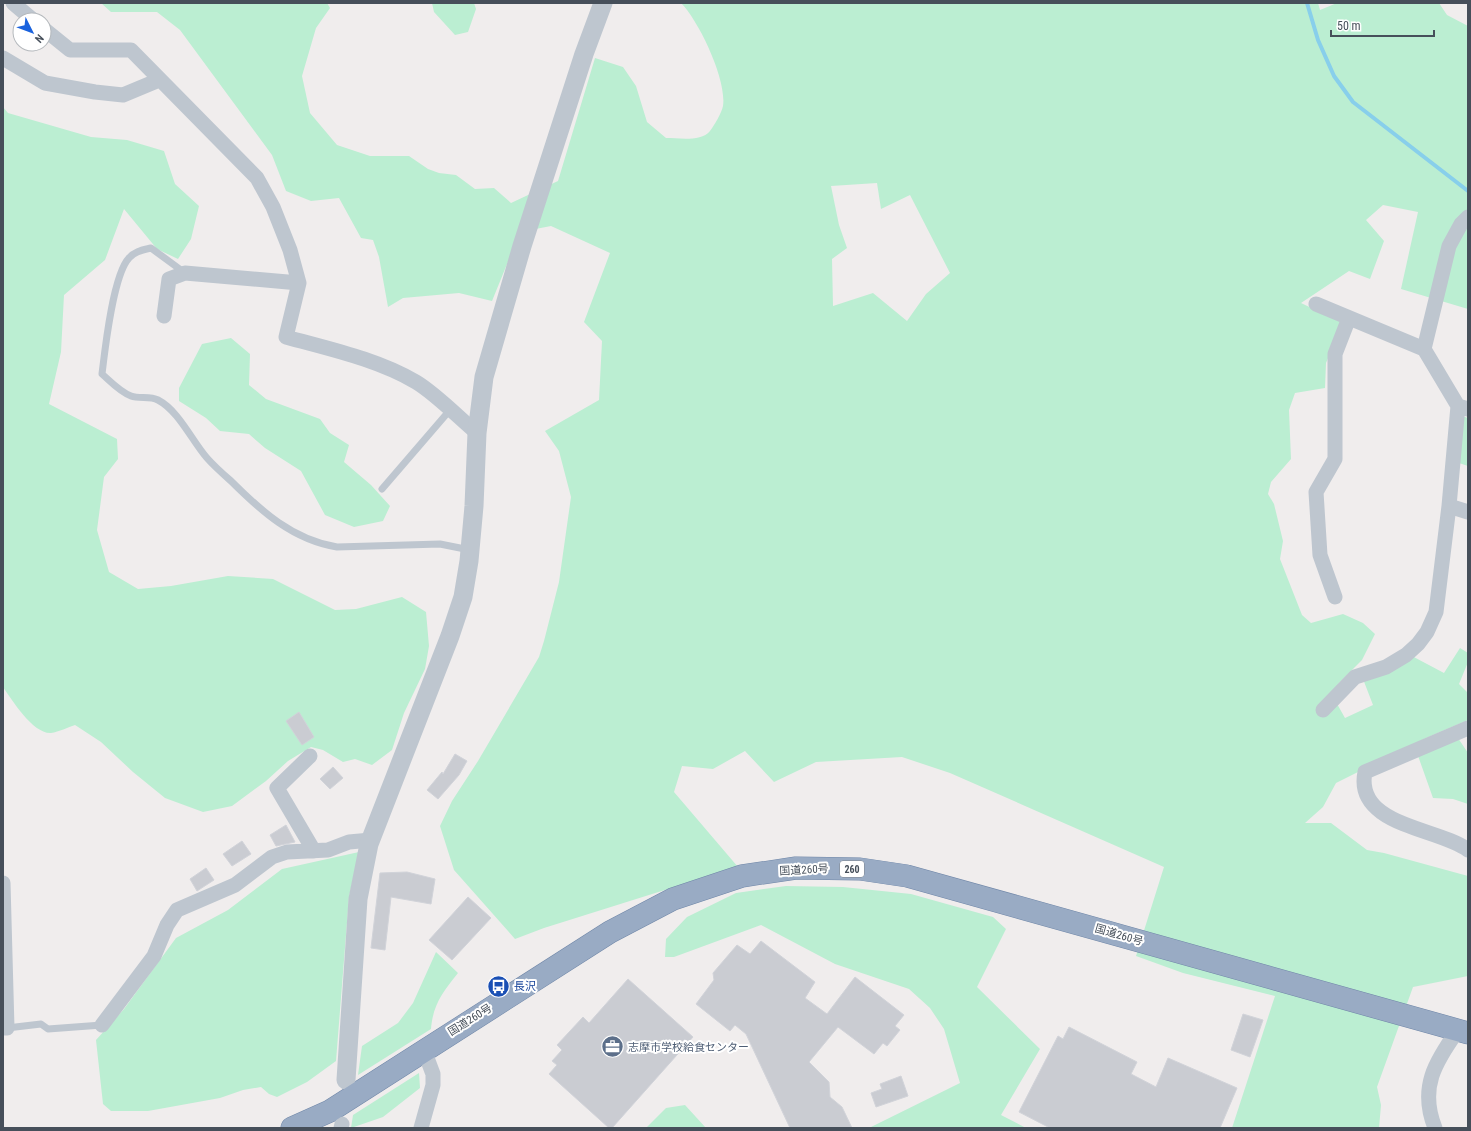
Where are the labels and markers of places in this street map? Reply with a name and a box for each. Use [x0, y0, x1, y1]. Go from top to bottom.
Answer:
bus stop icon: 長沢 [485, 973, 511, 999]
place label: 長沢 [514, 980, 536, 993]
office icon: 志摩市学校給食センター [600, 1034, 626, 1060]
place label: 志摩市学校給食センター [628, 1041, 749, 1054]

